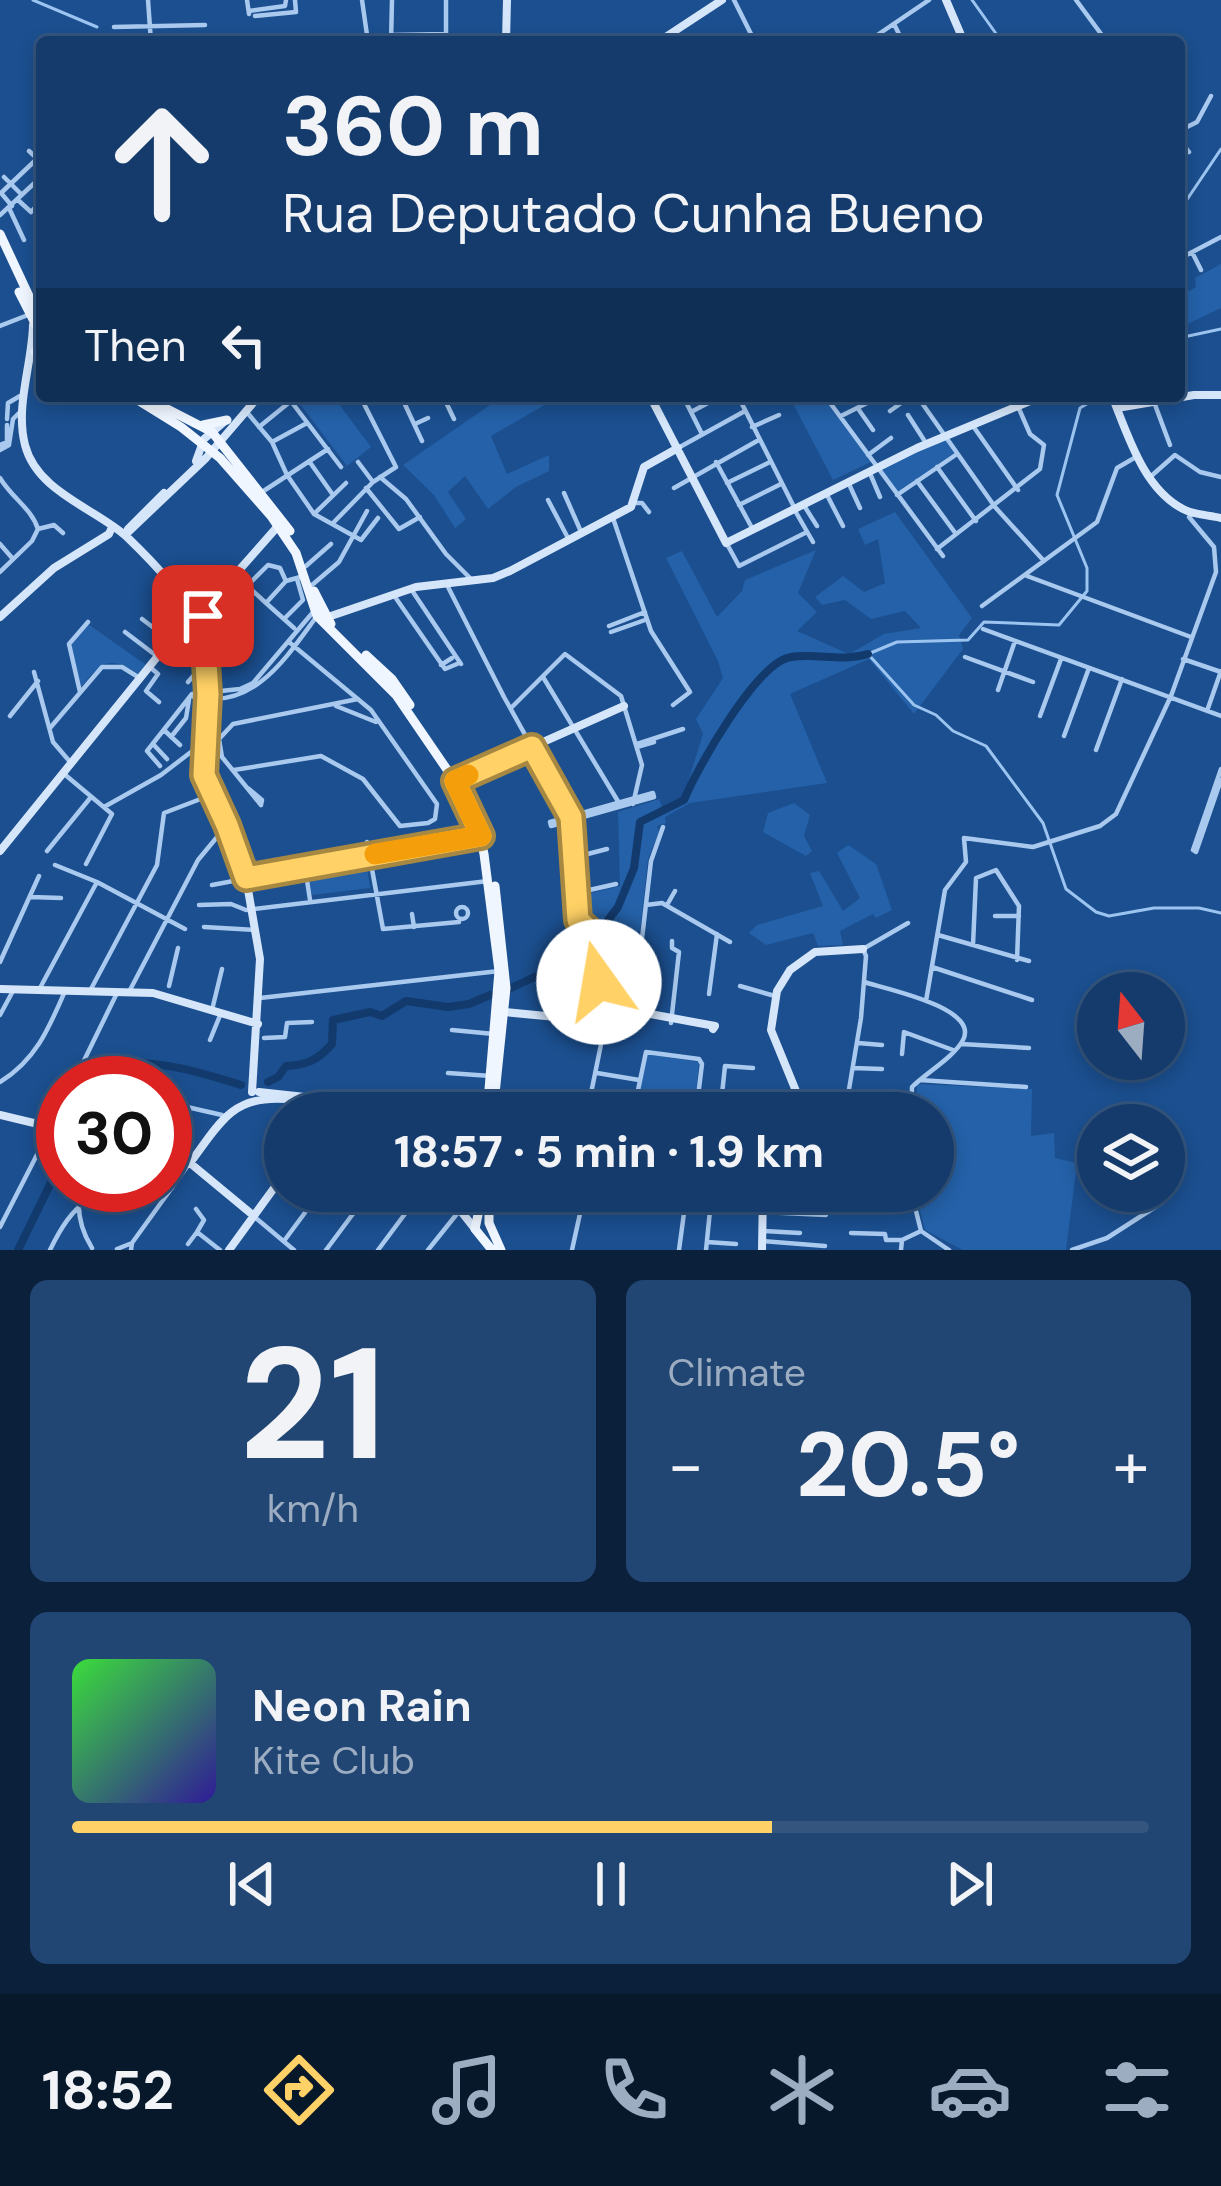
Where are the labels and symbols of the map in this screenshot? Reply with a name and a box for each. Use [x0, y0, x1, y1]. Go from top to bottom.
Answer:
pin [152, 565, 254, 667]
position arrow [536, 919, 662, 1045]
north arrow [1077, 972, 1185, 1080]
speed limit sign: 30 [36, 1056, 192, 1212]

